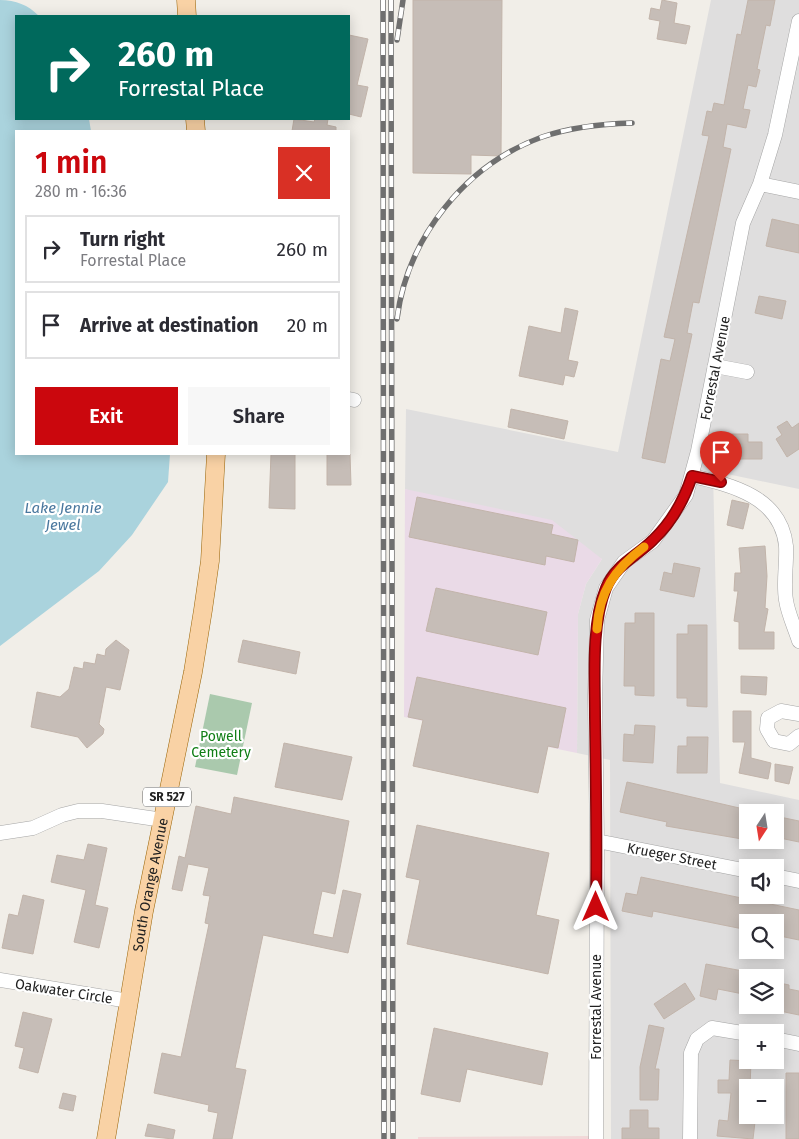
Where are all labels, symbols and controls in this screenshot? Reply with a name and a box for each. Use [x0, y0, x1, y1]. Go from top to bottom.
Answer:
text: 260 m [118, 33, 214, 75]
icon: right [35, 35, 100, 100]
text: Forrestal Place [118, 75, 264, 102]
text: 1 min [35, 145, 107, 181]
button: close [278, 147, 330, 199]
text: 280 m · 16:36 [35, 182, 127, 201]
text: Turn right [80, 228, 165, 251]
icon: right [37, 235, 65, 263]
text: 260 m [277, 238, 328, 261]
text: Forrestal Place [80, 251, 186, 270]
icon: arrive [37, 311, 65, 339]
text: Arrive at destination [80, 314, 259, 337]
text: 20 m [287, 314, 328, 337]
street label: Forrestal Avenue [697, 315, 734, 422]
button: Exit [35, 387, 178, 445]
button: Share [188, 387, 330, 445]
pin [700, 431, 742, 482]
icon: arrive [707, 438, 735, 466]
water label: Lake Jennie Jewel [25, 499, 102, 534]
park label: Powell Cemetery [191, 728, 251, 761]
road number: SR 527 [143, 788, 191, 806]
north arrow [739, 804, 784, 849]
map controls [739, 804, 784, 1124]
street label: South Orange Avenue [129, 816, 172, 953]
street label: Krueger Street [626, 839, 719, 874]
button: sound [739, 859, 784, 904]
position arrow [569, 880, 621, 932]
button: search [739, 914, 784, 959]
street label: Forrestal Avenue [588, 954, 605, 1060]
button: layers [739, 969, 784, 1014]
street label: Oakwater Circle [14, 975, 114, 1008]
button: + [739, 1024, 784, 1069]
button: − [739, 1079, 784, 1124]

